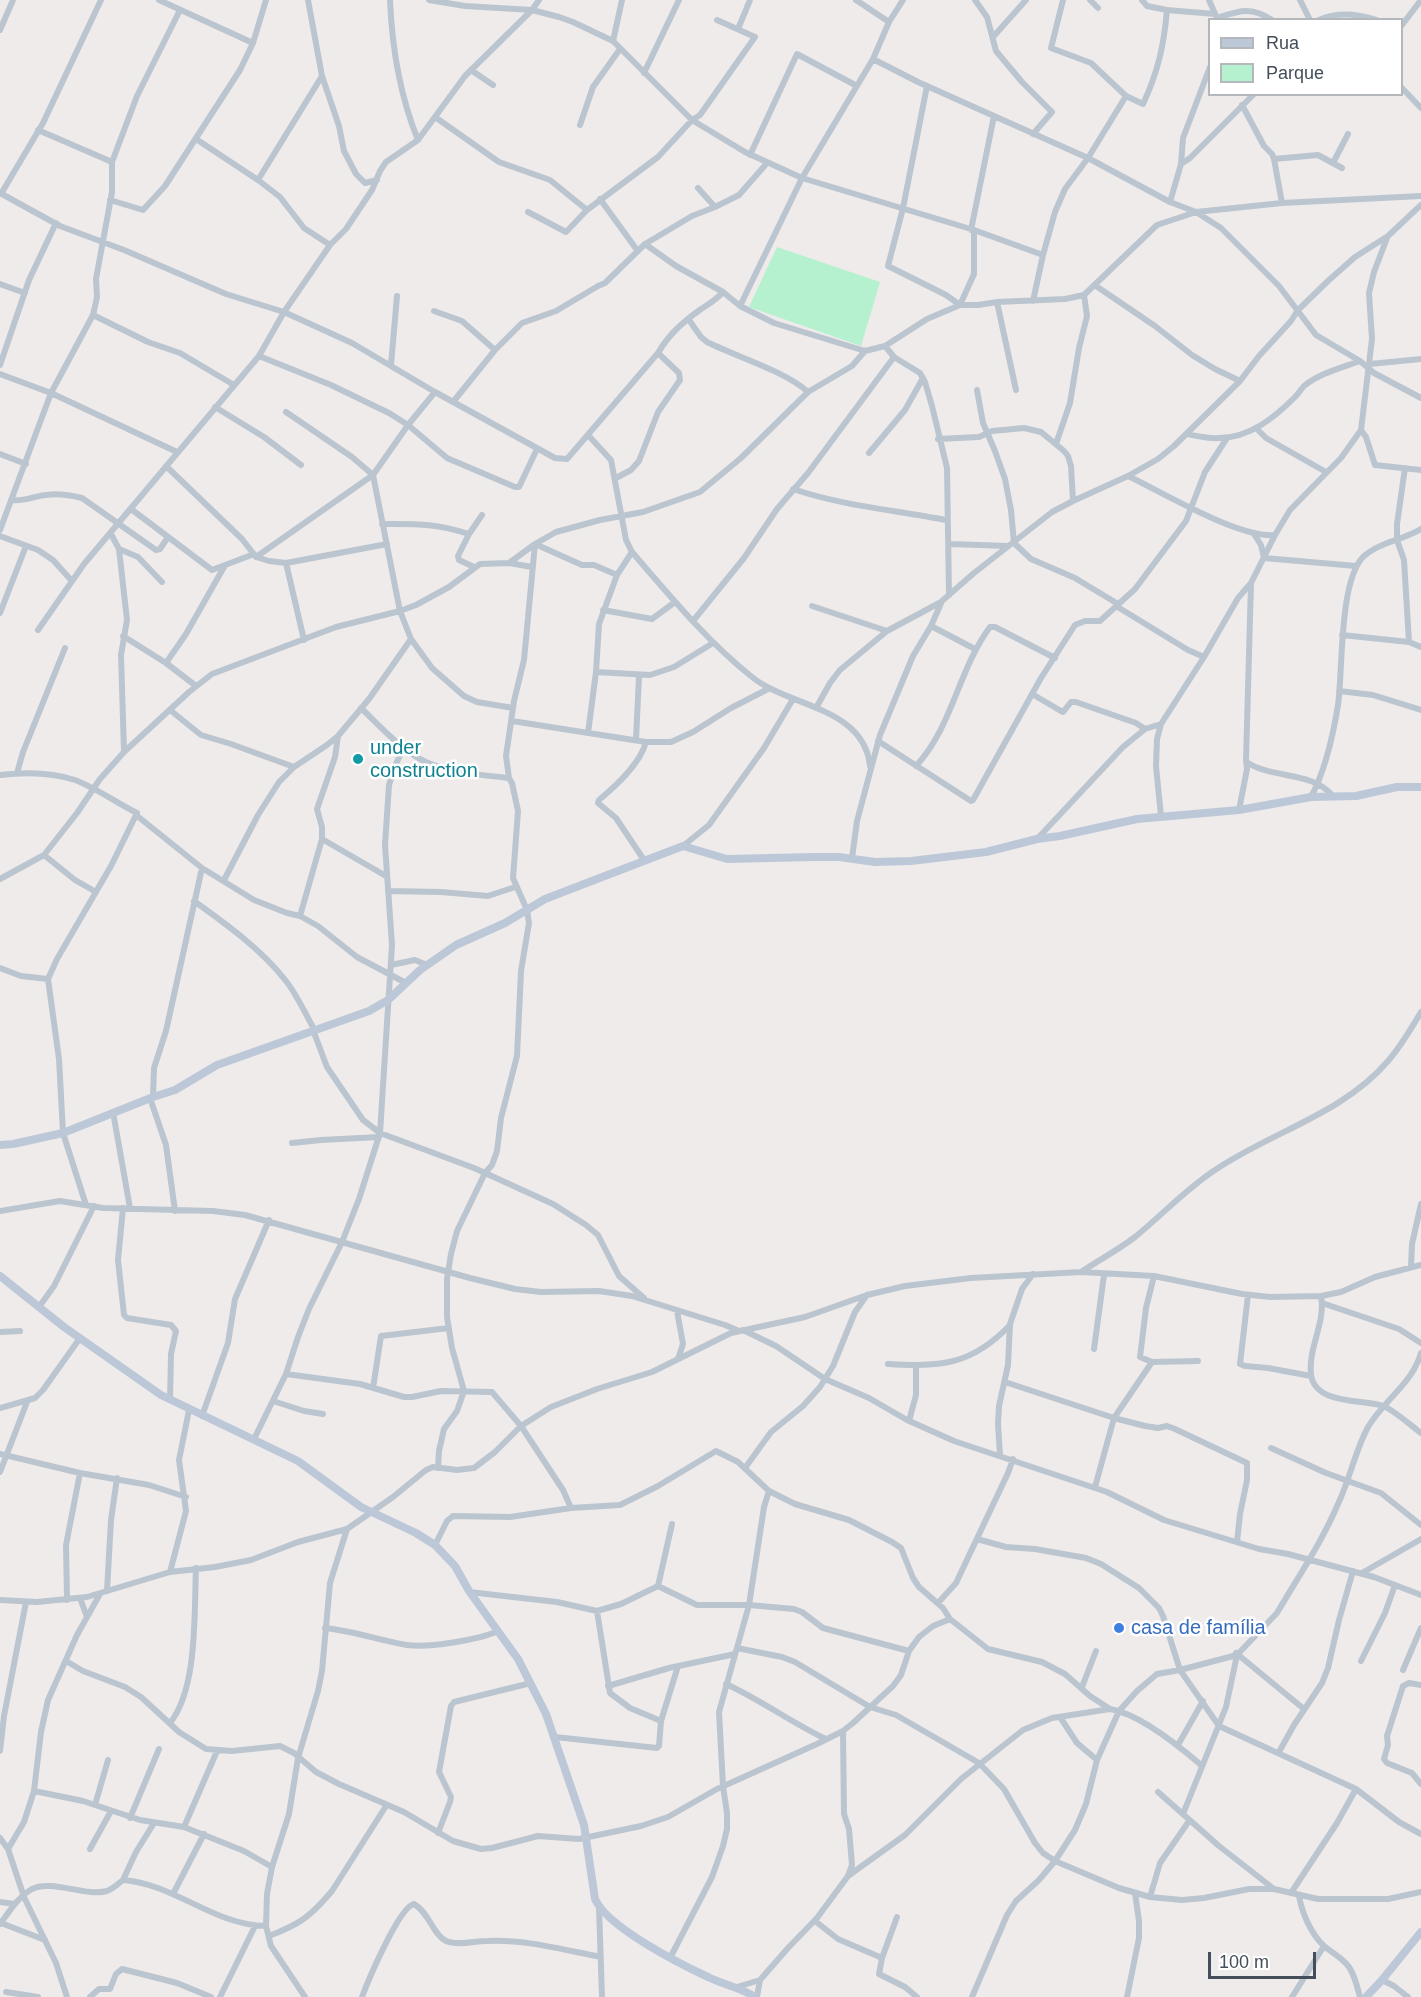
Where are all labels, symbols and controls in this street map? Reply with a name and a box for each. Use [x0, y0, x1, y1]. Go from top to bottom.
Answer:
legend [1208, 18, 1403, 96]
text: Rua [1266, 33, 1299, 53]
text: Parque [1266, 63, 1324, 83]
place label: under construction [370, 736, 478, 783]
marker: under construction [351, 752, 365, 766]
place label: casa de família [1131, 1616, 1266, 1640]
marker: casa de família [1112, 1621, 1126, 1635]
scale bar [1211, 1940, 1319, 1978]
text: 100 m [1219, 1952, 1269, 1972]

